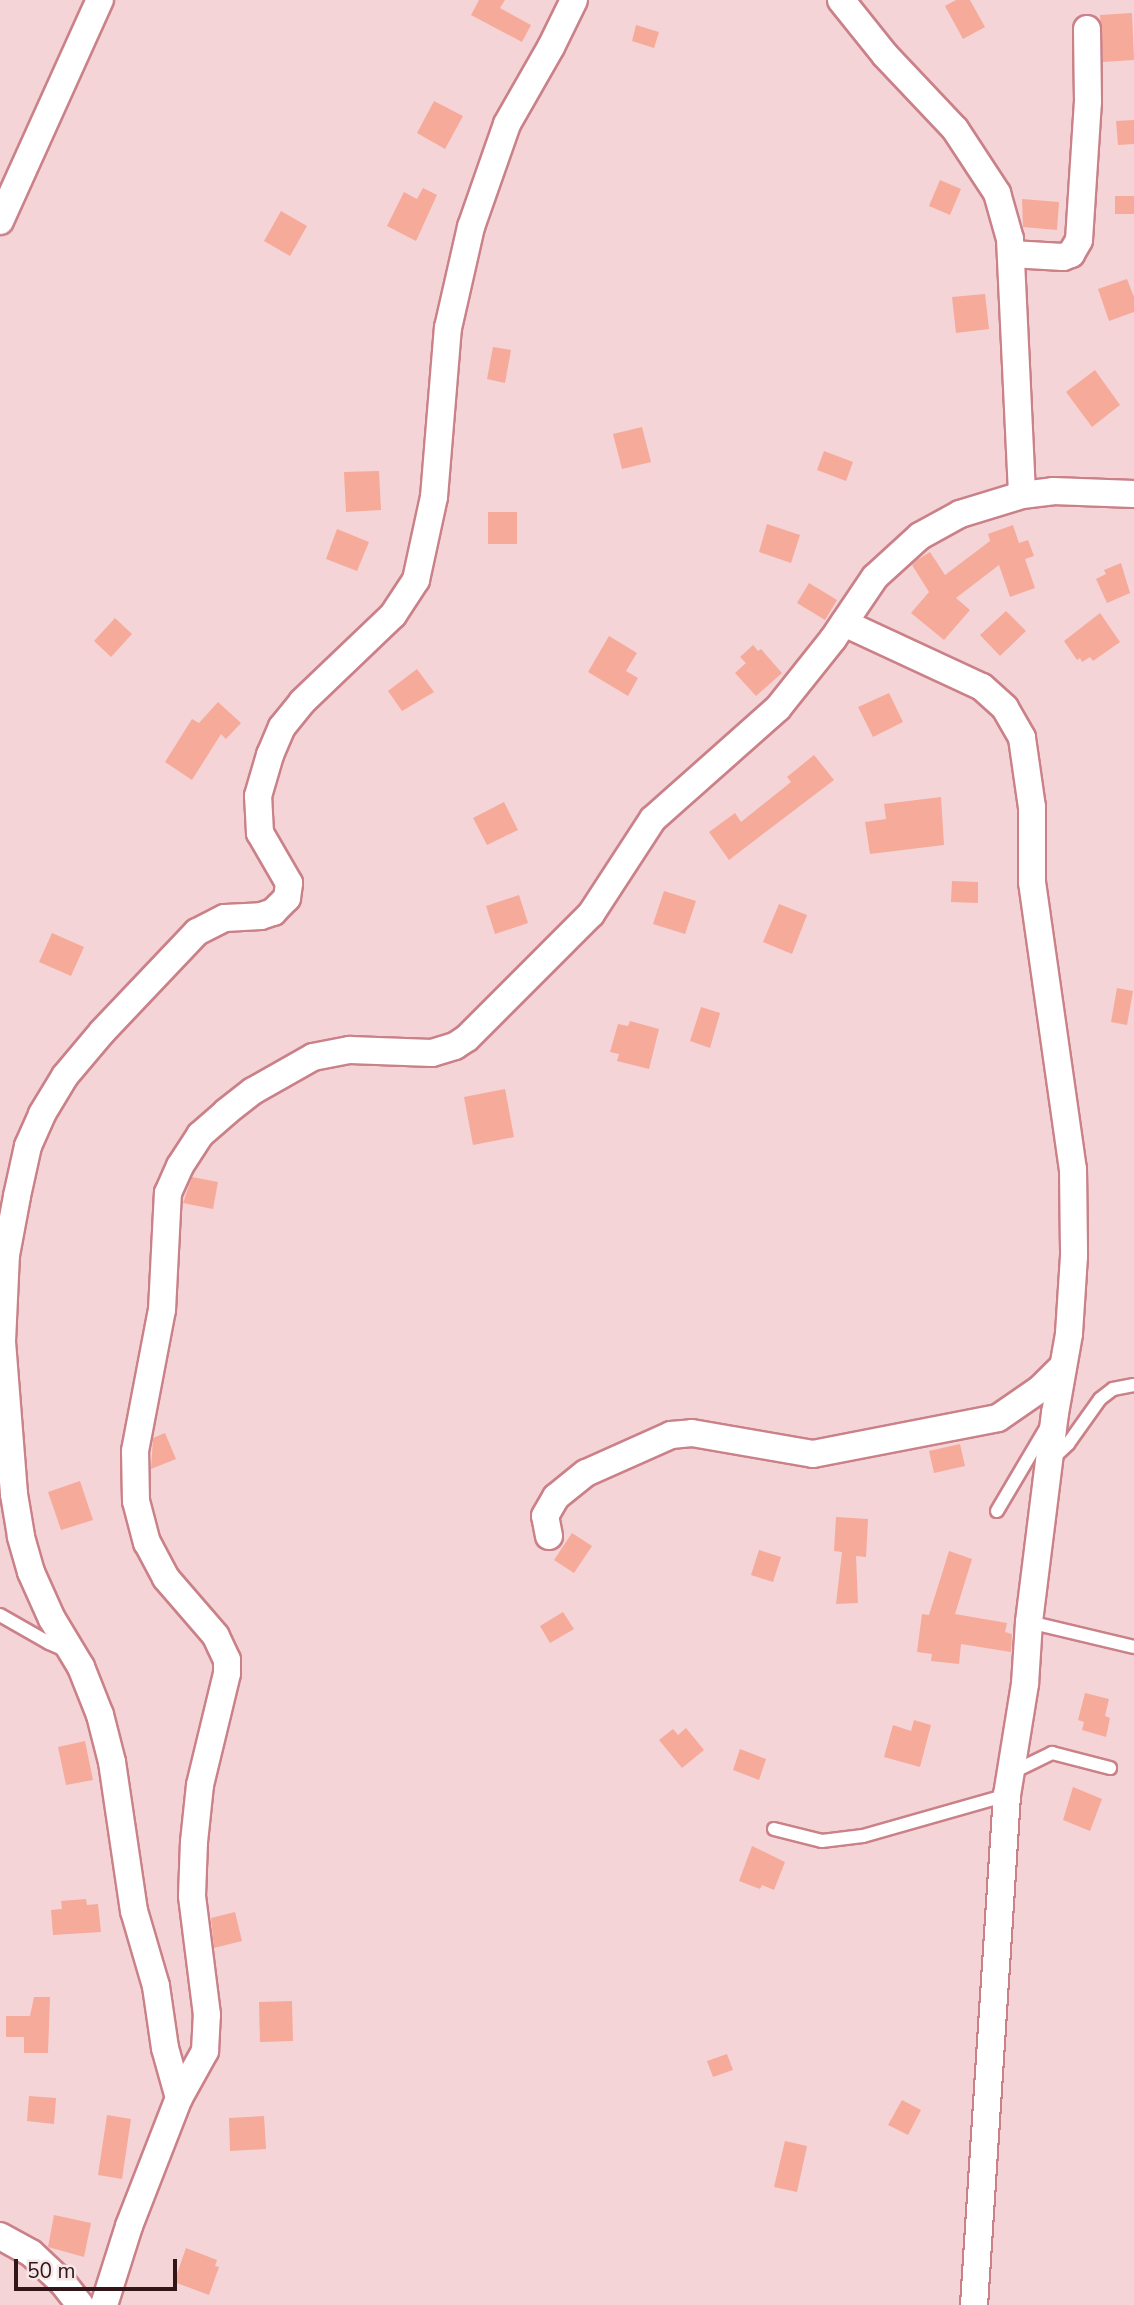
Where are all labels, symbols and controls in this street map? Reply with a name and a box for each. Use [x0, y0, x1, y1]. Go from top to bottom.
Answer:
scale bar [18, 2246, 180, 2290]
text: 50 m [27, 2257, 76, 2285]

